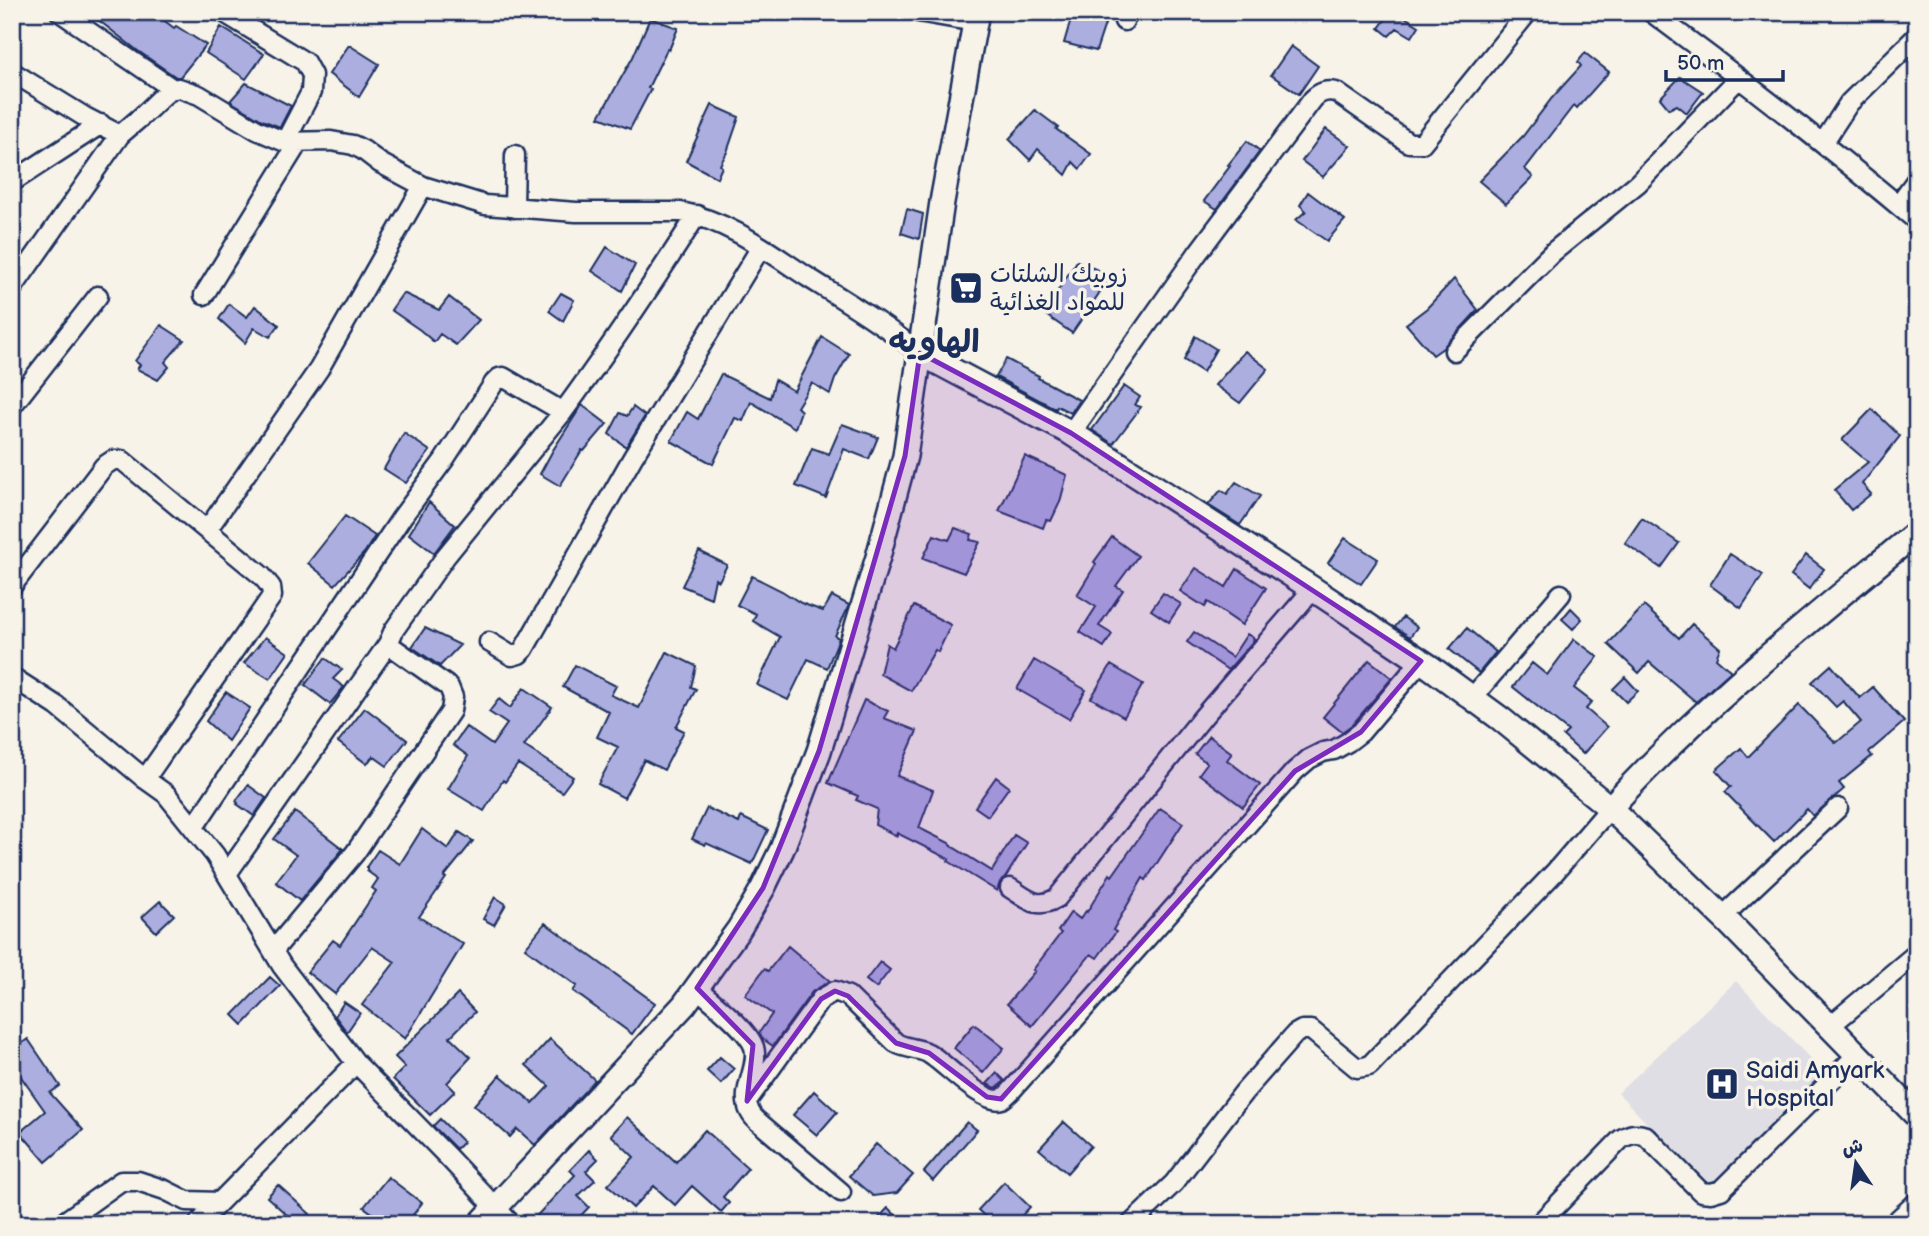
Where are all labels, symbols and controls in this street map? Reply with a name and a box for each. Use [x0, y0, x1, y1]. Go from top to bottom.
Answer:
scale bar [1666, 38, 1784, 82]
text: 50 m [1677, 51, 1724, 76]
place label: زوبيك الشلتات للمواد الغذائية [990, 260, 1128, 317]
supermarket icon: زوبيك الشلتات للمواد الغذائية [947, 269, 985, 307]
district label: الهاويه [889, 323, 979, 362]
place label: Saidi Amyark Hospital [1746, 1056, 1885, 1113]
hospital icon: Saidi Amyark Hospital [1703, 1065, 1741, 1103]
north arrow [1820, 1128, 1890, 1198]
text: ش [1840, 1134, 1865, 1161]

